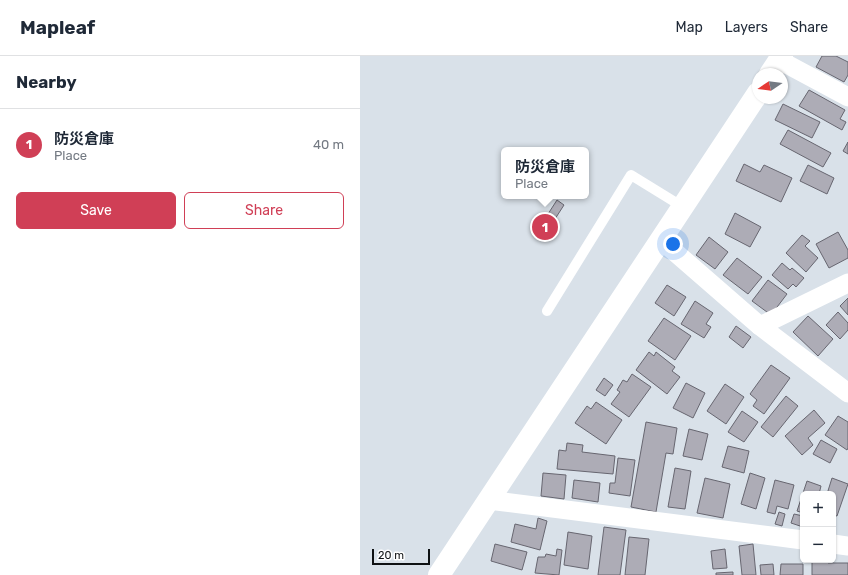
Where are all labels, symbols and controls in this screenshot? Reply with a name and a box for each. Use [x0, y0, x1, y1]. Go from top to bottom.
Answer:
text: Mapleaf [20, 16, 95, 39]
text: Map [676, 19, 703, 36]
text: Layers [725, 19, 768, 36]
text: Share [790, 19, 828, 36]
north arrow [752, 68, 788, 104]
text: Nearby [16, 72, 77, 92]
text: 防災倉庫 [54, 130, 114, 148]
text: 1 [26, 137, 32, 152]
text: 40 m [313, 137, 344, 152]
popup [501, 147, 589, 199]
text: Place [54, 148, 87, 163]
text: 防災倉庫 [515, 158, 575, 176]
text: Place [515, 176, 548, 191]
button: Save [16, 192, 176, 229]
button: Share [184, 192, 344, 229]
pin: 1 [532, 212, 558, 242]
your location [663, 234, 683, 254]
map controls [800, 491, 836, 563]
button: + [800, 491, 836, 527]
button: − [800, 527, 836, 563]
scale bar [372, 547, 430, 566]
text: 20 m [378, 549, 404, 562]

